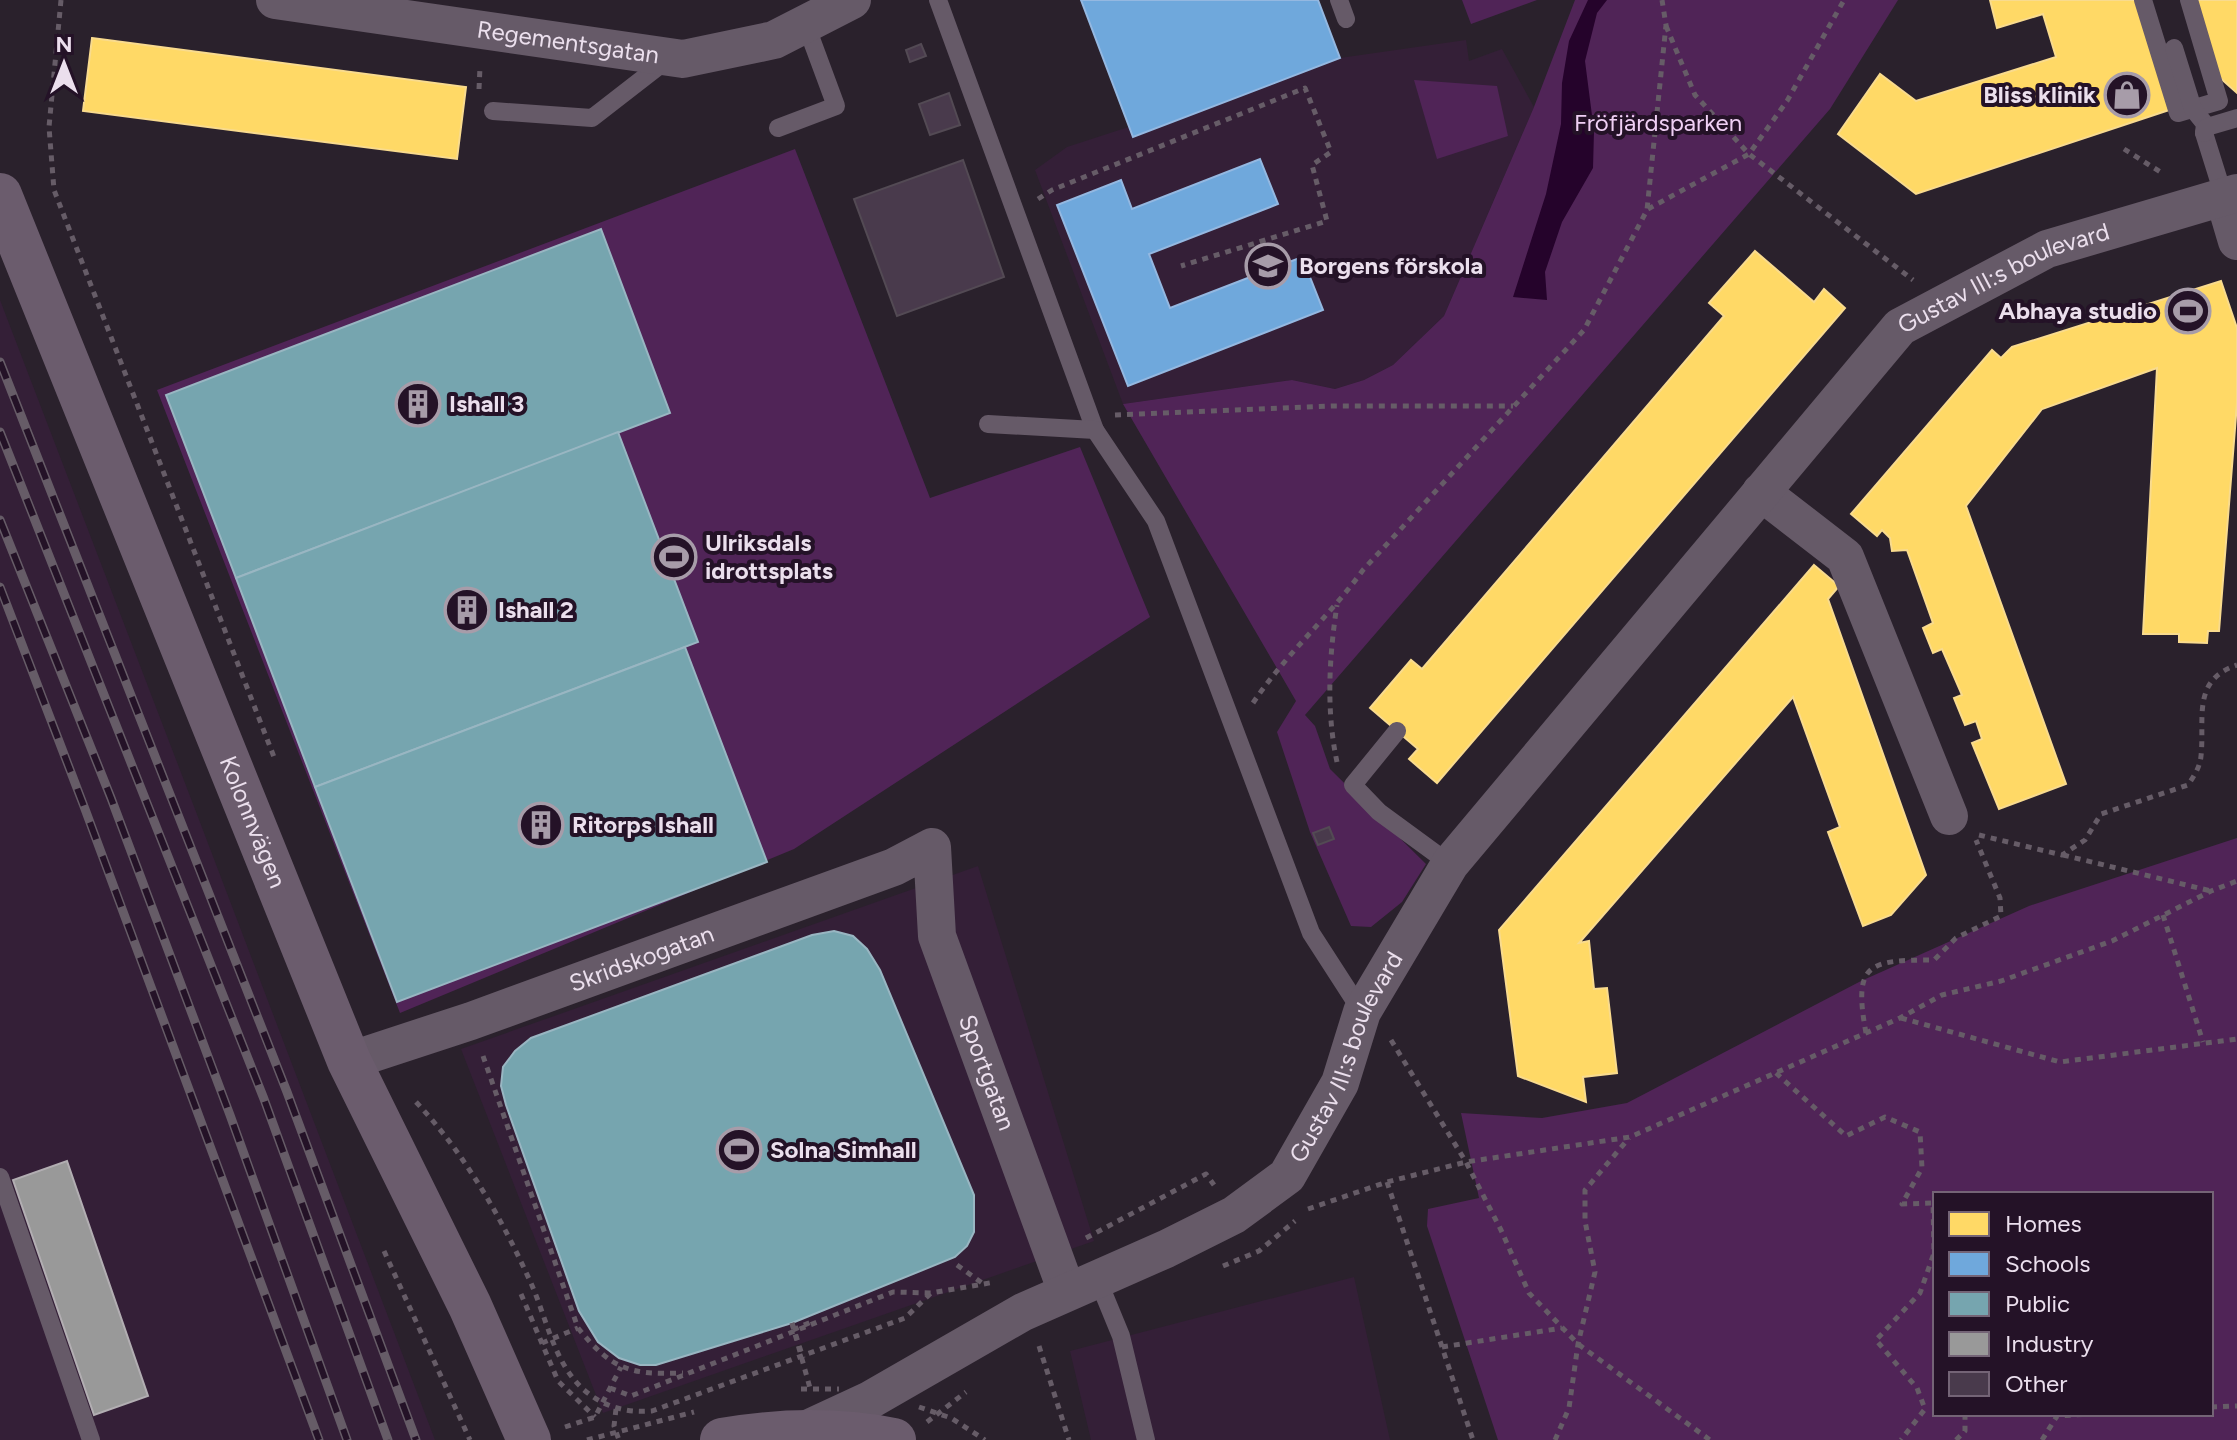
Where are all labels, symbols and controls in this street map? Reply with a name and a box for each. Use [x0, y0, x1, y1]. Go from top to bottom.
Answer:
street label: Regementsgatan [475, 14, 661, 69]
north arrow [24, 24, 104, 104]
text: N [55, 31, 73, 58]
shop icon: Bliss klinik [2103, 71, 2151, 119]
place label: Bliss klinik [1983, 80, 2096, 109]
park label: Fröfjärdsparken [1574, 108, 1742, 137]
street label: Gustav III:s boulevard [1893, 216, 2113, 340]
school or university icon: Borgens förskola [1244, 242, 1292, 290]
place label: Borgens förskola [1299, 251, 1483, 280]
sports icon: Abhaya studio [2164, 287, 2212, 335]
place label: Abhaya studio [1999, 296, 2157, 325]
building icon: Ishall 3 [394, 380, 442, 428]
place label: Ishall 3 [449, 389, 524, 418]
place label: Ulriksdals idrottsplats [705, 528, 833, 585]
sports icon: Ulriksdals idrottsplats [650, 533, 698, 581]
building icon: Ishall 2 [443, 586, 491, 634]
place label: Ishall 2 [498, 595, 574, 624]
street label: Kolonnvägen [214, 752, 293, 892]
building icon: Ritorps Ishall [517, 801, 565, 849]
place label: Ritorps Ishall [572, 810, 714, 839]
street label: Skridskogatan [565, 919, 718, 998]
street label: Gustav III:s boulevard [1283, 946, 1409, 1168]
street label: Sportgatan [953, 1011, 1022, 1134]
sports icon: Solna Simhall [715, 1126, 763, 1174]
place label: Solna Simhall [770, 1135, 917, 1164]
legend [1933, 1192, 2213, 1416]
text: Homes [2005, 1209, 2082, 1238]
text: Schools [2005, 1249, 2090, 1278]
text: Public [2005, 1289, 2070, 1318]
text: Industry [2005, 1329, 2094, 1358]
text: Other [2005, 1369, 2067, 1398]

